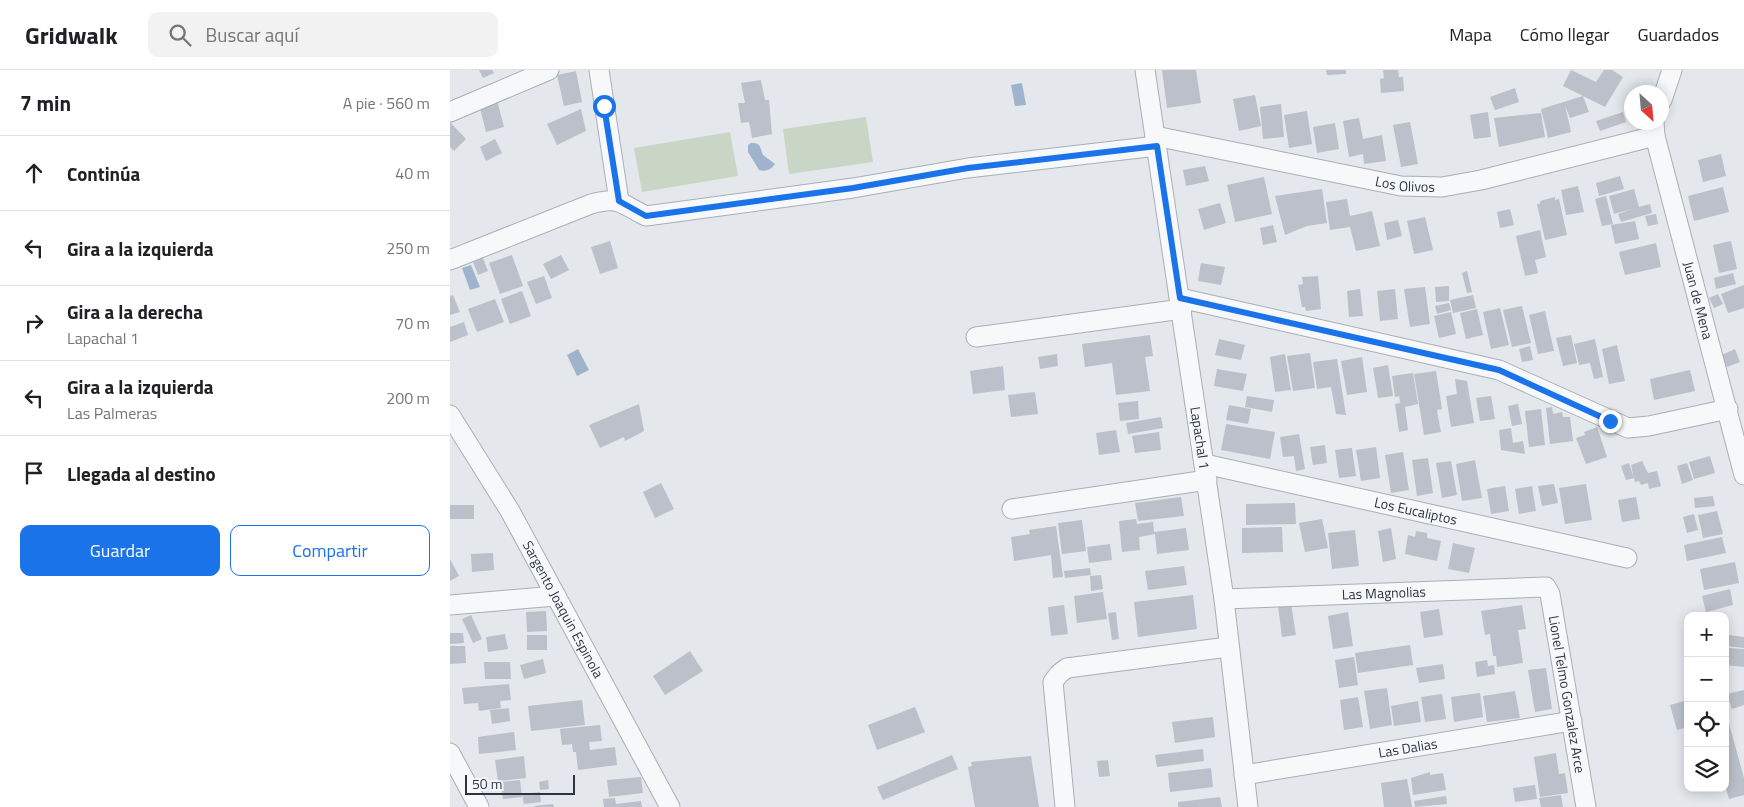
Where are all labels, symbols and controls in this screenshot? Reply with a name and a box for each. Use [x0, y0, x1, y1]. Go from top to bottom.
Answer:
search box [148, 12, 498, 57]
text: Gridwalk [25, 17, 118, 53]
text: Buscar aquí [206, 20, 299, 49]
icon: search [166, 21, 194, 49]
text: Mapa [1449, 21, 1492, 48]
text: Cómo llegar [1520, 21, 1609, 48]
text: Guardados [1637, 21, 1719, 48]
north arrow [1624, 85, 1669, 130]
text: 7 min [20, 87, 71, 119]
text: A pie · 560 m [343, 91, 430, 115]
route start [593, 95, 616, 118]
icon: ahead [20, 159, 48, 187]
text: Continúa [67, 159, 140, 188]
text: 40 m [395, 161, 430, 185]
street label: Los Olivos [1374, 170, 1435, 197]
icon: left [20, 234, 48, 262]
text: Gira a la izquierda [67, 234, 214, 263]
text: 250 m [386, 236, 430, 260]
street label: Juan de Mena [1678, 259, 1719, 342]
text: Gira a la derecha [67, 297, 203, 326]
icon: right [20, 309, 48, 337]
text: 70 m [395, 311, 430, 335]
text: Lapachal 1 [67, 326, 139, 350]
text: Gira a la izquierda [67, 372, 214, 401]
icon: left [20, 384, 48, 412]
text: 200 m [386, 386, 430, 410]
text: Las Palmeras [67, 401, 157, 425]
street label: Lapachal 1 [1185, 405, 1215, 471]
route end [1599, 410, 1622, 433]
icon: arrive [20, 459, 48, 487]
text: Llegada al destino [67, 459, 216, 488]
street label: Los Eucaliptos [1372, 491, 1459, 530]
button: Guardar [20, 525, 220, 576]
button: Compartir [230, 525, 430, 576]
street label: Sargento Joaquin Espinola [518, 537, 609, 682]
street label: Las Magnolias [1341, 580, 1426, 605]
map controls [1684, 612, 1729, 792]
button: + [1684, 612, 1729, 657]
street label: Lionel Telmo Gonzalez Arce [1544, 614, 1591, 775]
button: − [1684, 657, 1729, 702]
button: locate [1684, 702, 1729, 747]
street label: Las Dalias [1377, 732, 1439, 763]
button: layers [1684, 747, 1729, 792]
scale bar [465, 772, 575, 795]
text: 50 m [472, 773, 502, 794]

